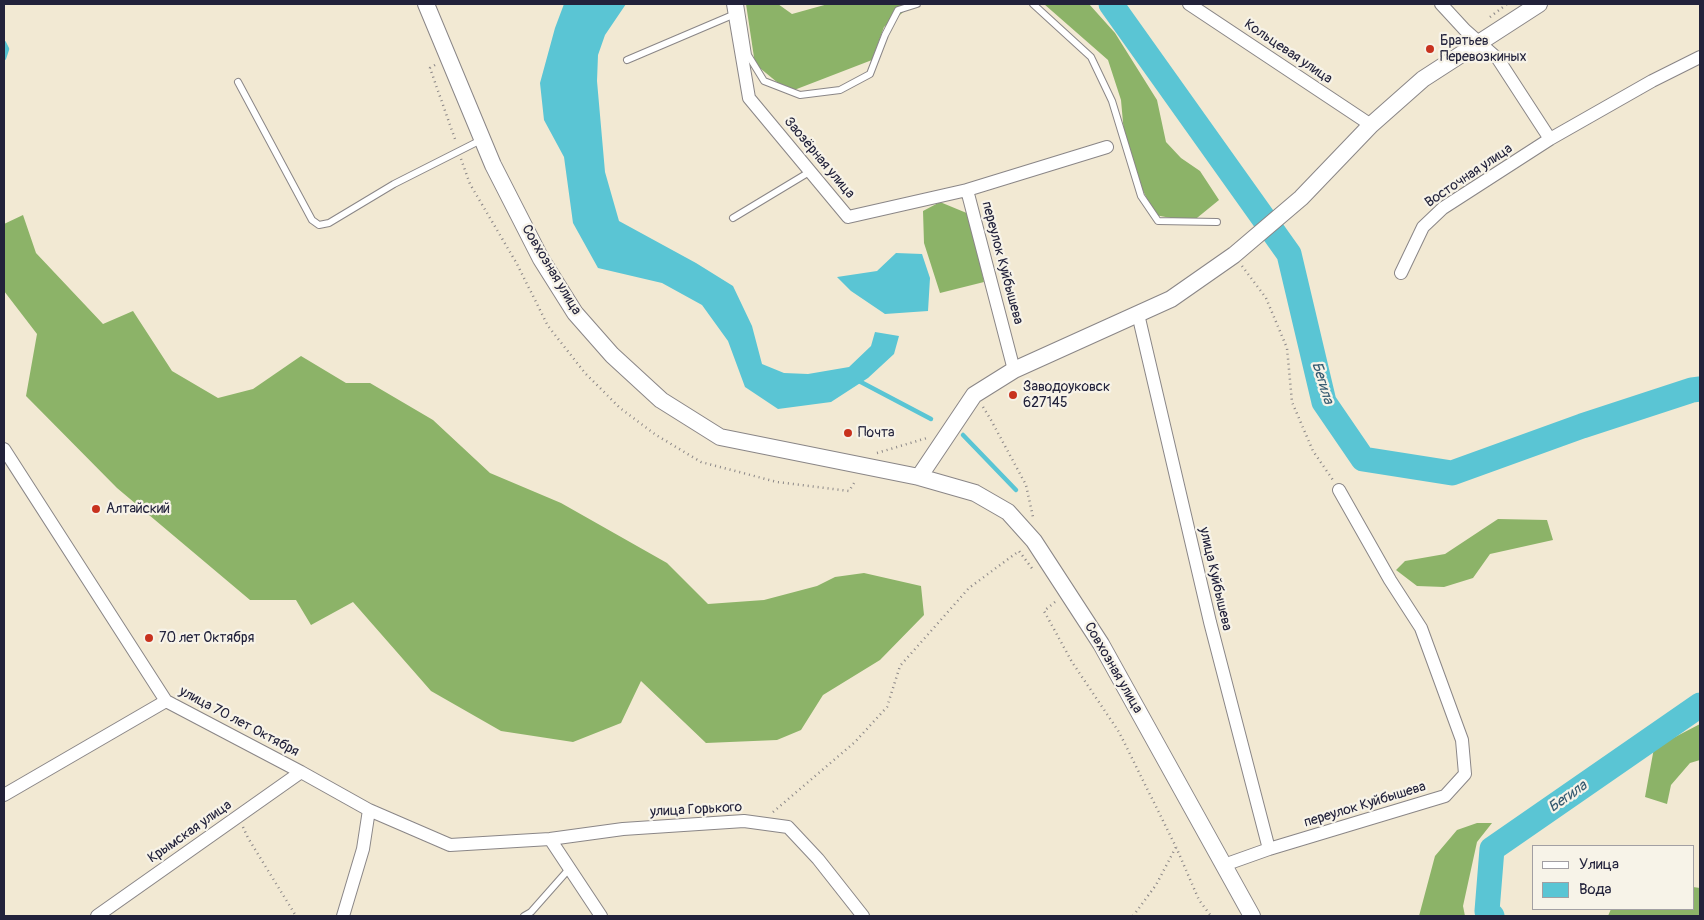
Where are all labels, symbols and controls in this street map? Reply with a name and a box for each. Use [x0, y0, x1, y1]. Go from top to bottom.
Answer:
street label: Кольцевая улица [1241, 16, 1335, 88]
place label: Братьев Перевозкиных [1440, 33, 1526, 65]
marker: Братьев Перевозкиных [1424, 43, 1436, 55]
street label: Заозёрная улица [780, 114, 858, 202]
street label: Восточная улица [1422, 141, 1516, 211]
street label: переулок Куйбышева [977, 200, 1027, 326]
street label: Совхозная улица [517, 222, 585, 318]
water label: Бегила [1307, 360, 1337, 406]
place label: Заводоуковск 627145 [1023, 379, 1110, 412]
marker: Заводоуковск 627145 [1007, 389, 1019, 401]
place label: Почта [858, 425, 895, 441]
marker: Почта [842, 427, 854, 439]
place label: Алтайский [106, 501, 170, 517]
marker: Алтайский [90, 503, 102, 515]
street label: улица Куйбышева [1195, 526, 1235, 632]
street label: Совхозная улица [1080, 620, 1146, 716]
place label: 70 лет Октября [159, 630, 254, 646]
marker: 70 лет Октября [143, 632, 155, 644]
street label: улица 70 лет Октября [176, 683, 302, 761]
water label: Бегила [1545, 777, 1591, 817]
street label: переулок Куйбышева [1302, 778, 1428, 832]
street label: Крымская улица [145, 797, 235, 867]
street label: улица Горького [650, 799, 742, 821]
legend [1532, 845, 1694, 910]
text: Улица [1579, 855, 1619, 874]
text: Вода [1579, 880, 1612, 899]

